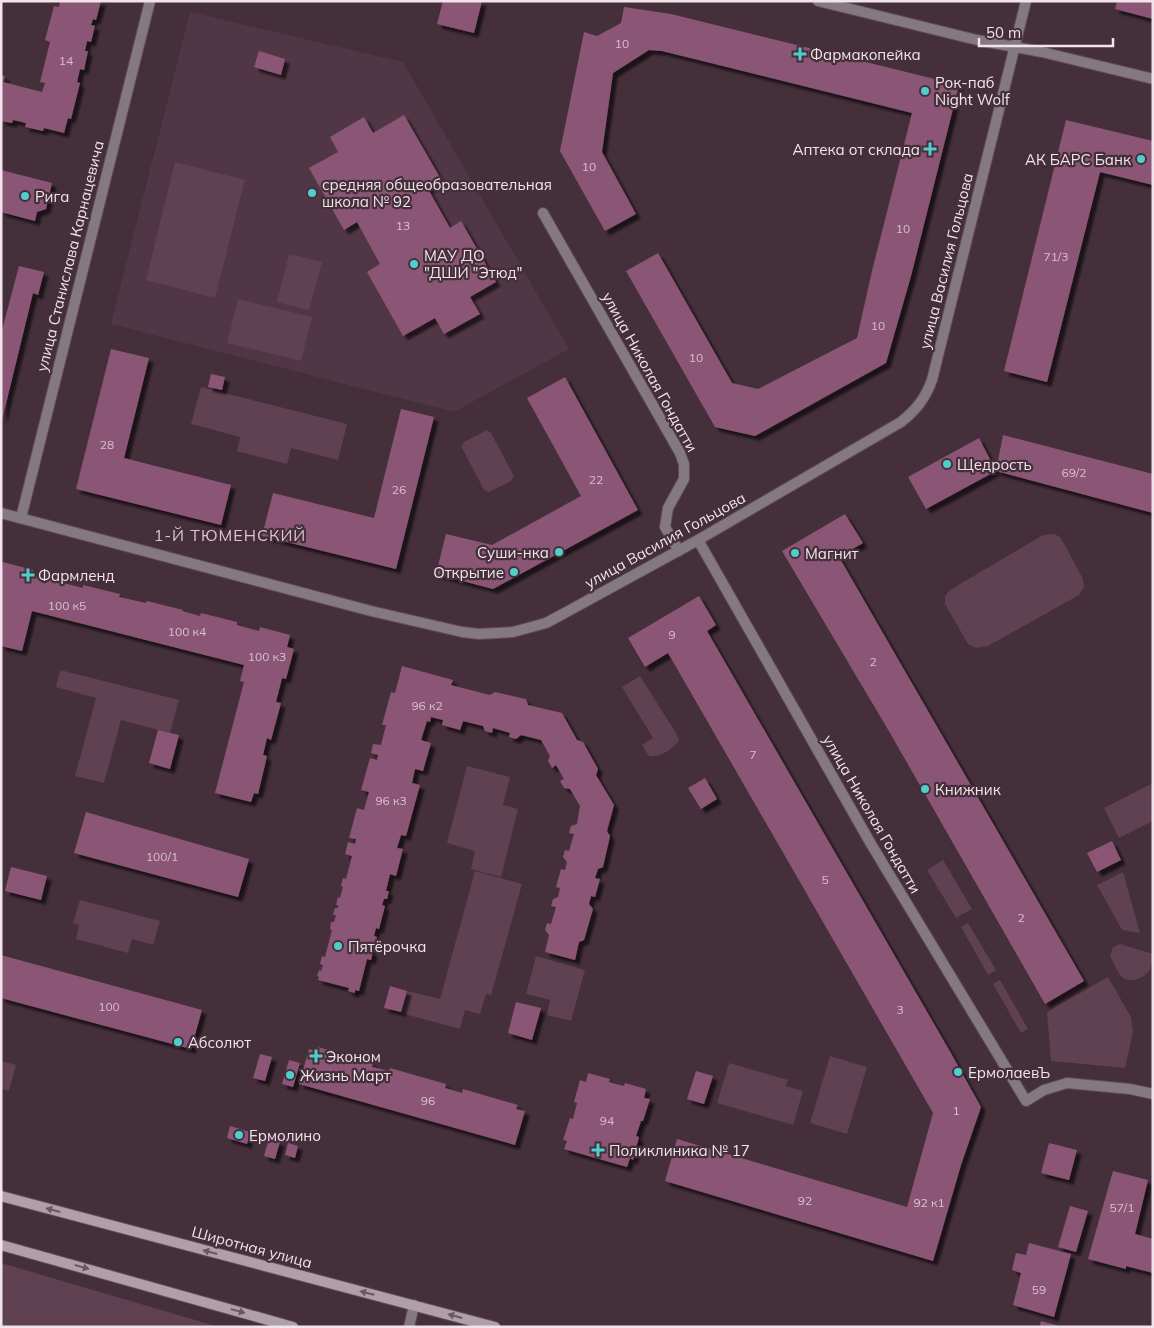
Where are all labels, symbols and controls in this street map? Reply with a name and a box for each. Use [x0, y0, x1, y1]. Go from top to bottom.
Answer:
scale bar [979, 15, 1113, 47]
text: 50 m [986, 23, 1021, 42]
house number: 10 [615, 36, 629, 51]
place label: Фармакопейка [810, 45, 921, 64]
marker: Фармакопейка [794, 48, 806, 60]
house number: 14 [59, 53, 73, 68]
place label: Рок-паб Night Wolf [935, 73, 1011, 109]
marker: Рок-паб Night Wolf [919, 85, 931, 97]
street label: улица Станислава Карнацевича [32, 139, 108, 373]
place label: Аптека от склада [792, 140, 920, 159]
marker: Аптека от склада [924, 143, 936, 155]
place label: АК БАРС Банк [1025, 150, 1132, 169]
marker: АК БАРС Банк [1135, 153, 1147, 165]
house number: 10 [582, 159, 596, 174]
street label: улица Василия Гольцова [915, 171, 977, 351]
place label: средняя общеобразовательная школа № 92 [322, 175, 552, 211]
place label: Рига [35, 187, 69, 206]
marker: средняя общеобразовательная школа № 92 [306, 187, 318, 199]
marker: Рига [19, 190, 31, 202]
house number: 13 [396, 218, 410, 233]
house number: 10 [896, 221, 910, 236]
place label: МАУ ДО "ДШИ "Этюд" [424, 246, 522, 282]
house number: 71/3 [1043, 249, 1069, 264]
marker: МАУ ДО "ДШИ "Этюд" [408, 258, 420, 270]
street label: улица Николая Гондатти [598, 289, 702, 455]
house number: 10 [871, 318, 885, 333]
house number: 10 [689, 350, 703, 365]
house number: 28 [100, 437, 114, 452]
place label: Щедрость [957, 455, 1032, 474]
marker: Щедрость [941, 458, 953, 470]
house number: 69/2 [1061, 465, 1087, 480]
house number: 22 [589, 472, 603, 487]
house number: 26 [392, 482, 406, 497]
street label: улица Василия Гольцова [581, 488, 749, 592]
district label: 1-Й ТЮМЕНСКИЙ [154, 525, 306, 545]
place label: Суши-нка [477, 543, 549, 562]
place label: Магнит [805, 544, 859, 563]
marker: Суши-нка [553, 546, 565, 558]
marker: Магнит [789, 547, 801, 559]
place label: Открытие [433, 563, 504, 582]
place label: Фармленд [38, 566, 115, 585]
marker: Открытие [508, 566, 520, 578]
marker: Фармленд [22, 569, 34, 581]
house number: 100 к5 [48, 598, 86, 613]
house number: 100 к4 [168, 624, 206, 639]
house number: 9 [668, 627, 676, 642]
house number: 100 к3 [248, 649, 286, 664]
house number: 2 [869, 654, 877, 669]
house number: 96 к2 [411, 698, 443, 713]
street label: улица Николая Гондатти [819, 731, 925, 897]
house number: 7 [749, 747, 757, 762]
place label: Книжник [935, 780, 1002, 799]
marker: Книжник [919, 783, 931, 795]
house number: 96 к3 [375, 793, 407, 808]
house number: 100/1 [146, 849, 178, 864]
house number: 5 [821, 872, 829, 887]
house number: 2 [1017, 910, 1025, 925]
place label: Пятёрочка [348, 937, 426, 956]
marker: Пятёрочка [332, 940, 344, 952]
house number: 100 [98, 999, 120, 1014]
house number: 3 [896, 1002, 904, 1017]
place label: Абсолют [188, 1033, 251, 1052]
marker: Абсолют [172, 1036, 184, 1048]
place label: Эконом [326, 1047, 381, 1066]
marker: Эконом [310, 1050, 322, 1062]
place label: ЕрмолаевЪ [968, 1063, 1050, 1082]
place label: Жизнь Март [300, 1066, 391, 1085]
marker: ЕрмолаевЪ [952, 1066, 964, 1078]
marker: Жизнь Март [284, 1069, 296, 1081]
house number: 96 [421, 1093, 435, 1108]
house number: 1 [952, 1103, 960, 1118]
house number: 94 [600, 1113, 614, 1128]
place label: Ермолино [249, 1126, 321, 1145]
marker: Ермолино [233, 1129, 245, 1141]
place label: Поликлиника № 17 [609, 1141, 750, 1160]
marker: Поликлиника № 17 [591, 1143, 605, 1157]
house number: 92 [798, 1193, 812, 1208]
house number: 92 к1 [913, 1195, 945, 1210]
house number: 57/1 [1109, 1200, 1135, 1215]
one-way arrow [45, 1205, 60, 1213]
street label: Широтная улица [190, 1222, 314, 1272]
one-way arrow [202, 1247, 217, 1255]
one-way arrow [74, 1264, 89, 1272]
house number: 59 [1032, 1282, 1046, 1297]
one-way arrow [359, 1289, 374, 1297]
one-way arrow [231, 1308, 246, 1316]
one-way arrow [447, 1311, 462, 1319]

